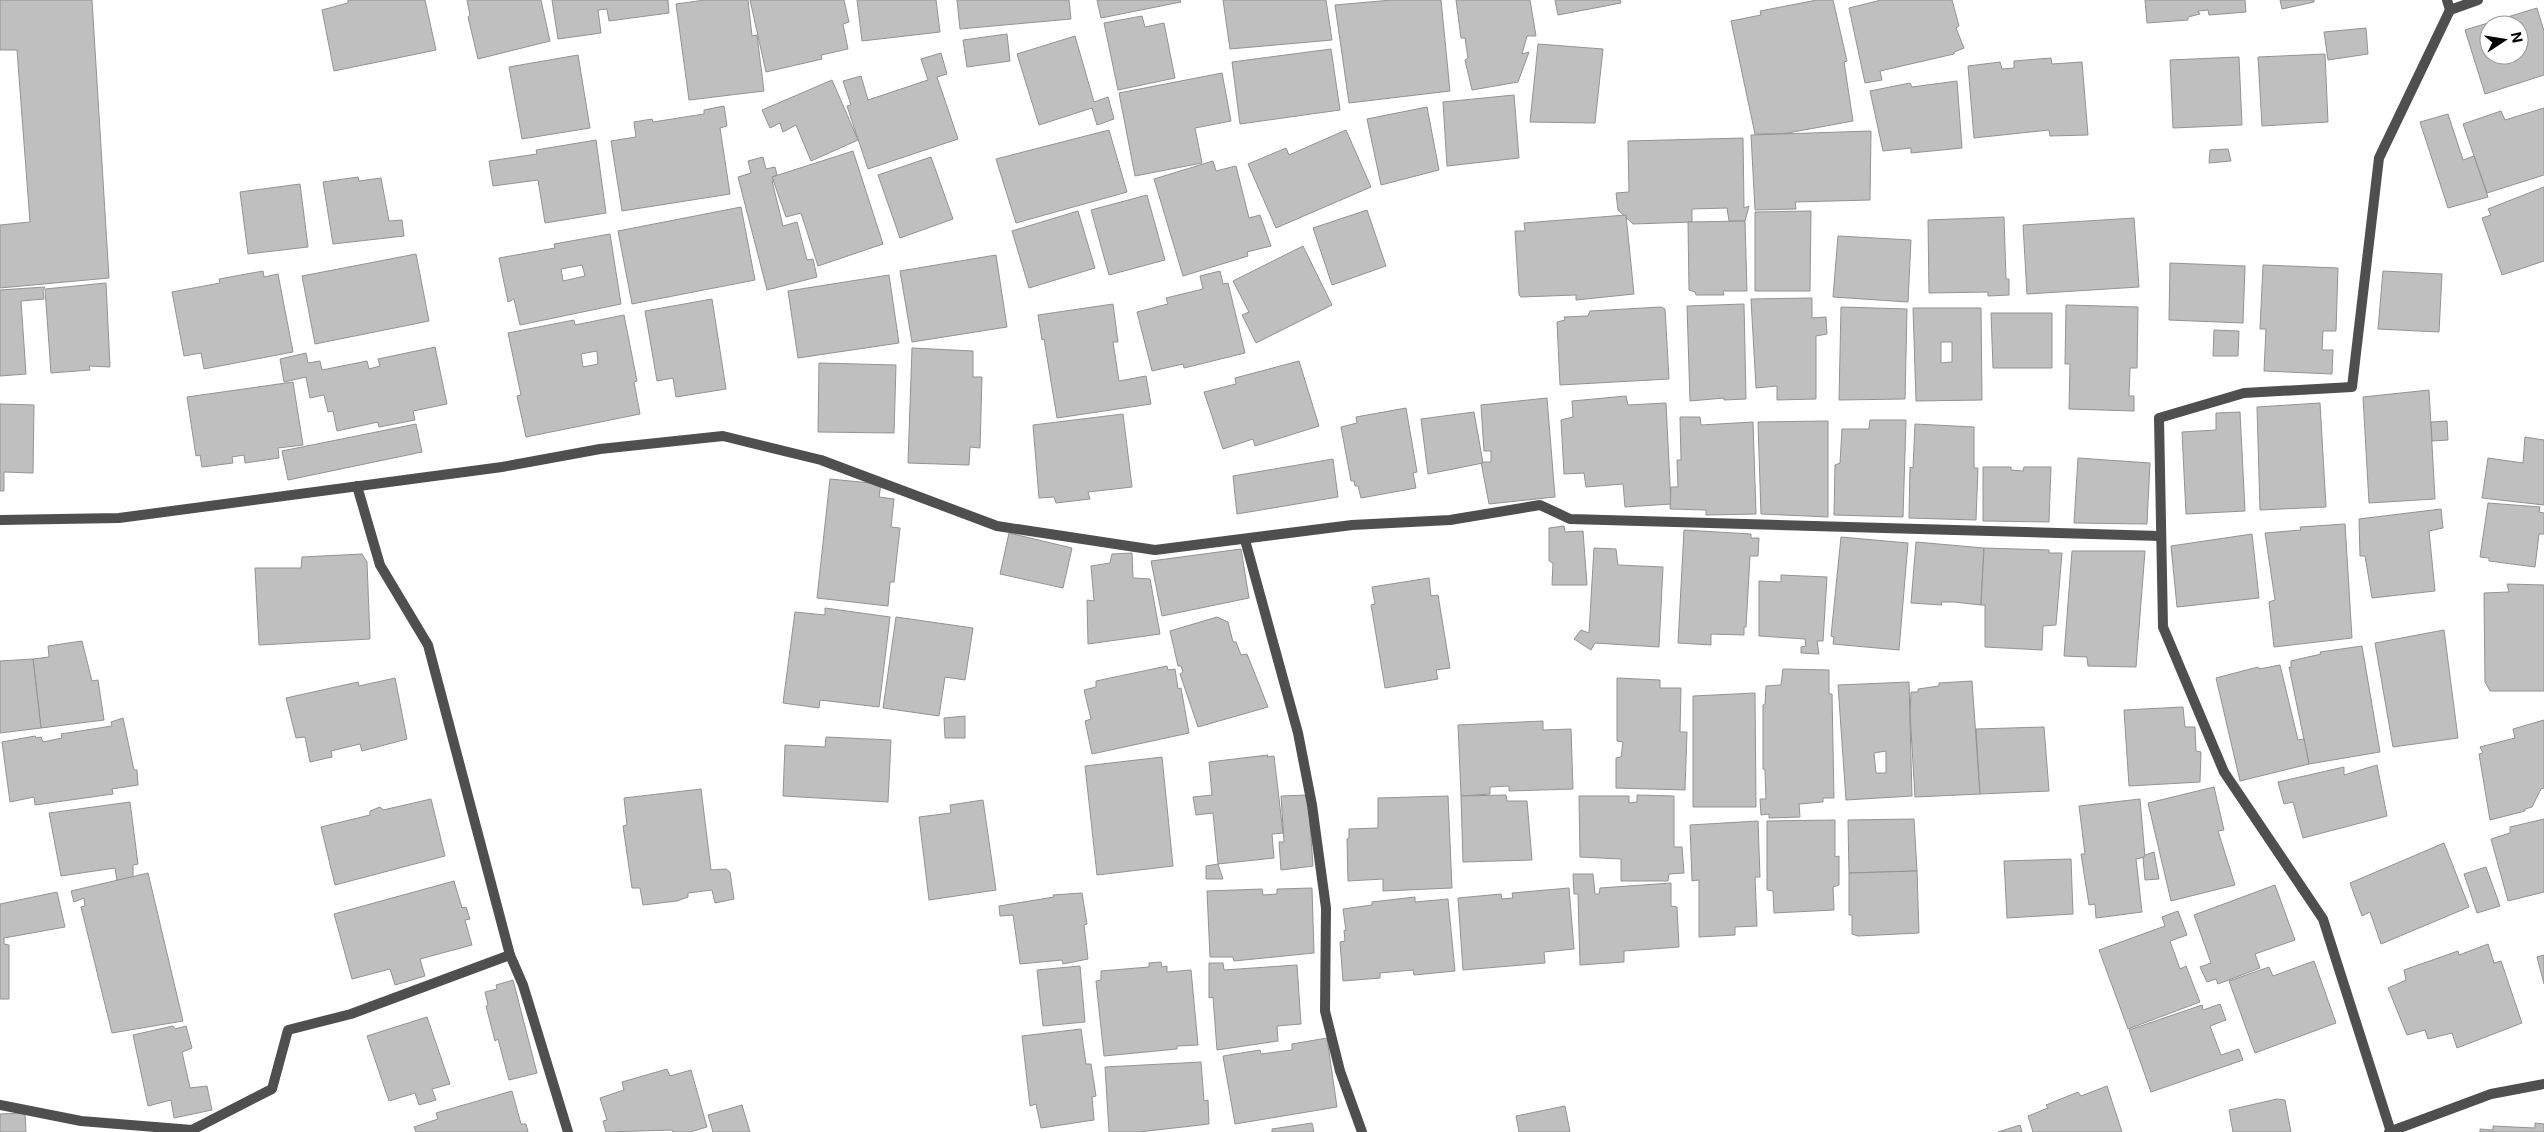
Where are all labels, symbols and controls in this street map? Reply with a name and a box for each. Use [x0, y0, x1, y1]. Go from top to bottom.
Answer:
north arrow [2479, 15, 2529, 65]
text: N [2508, 30, 2527, 44]

